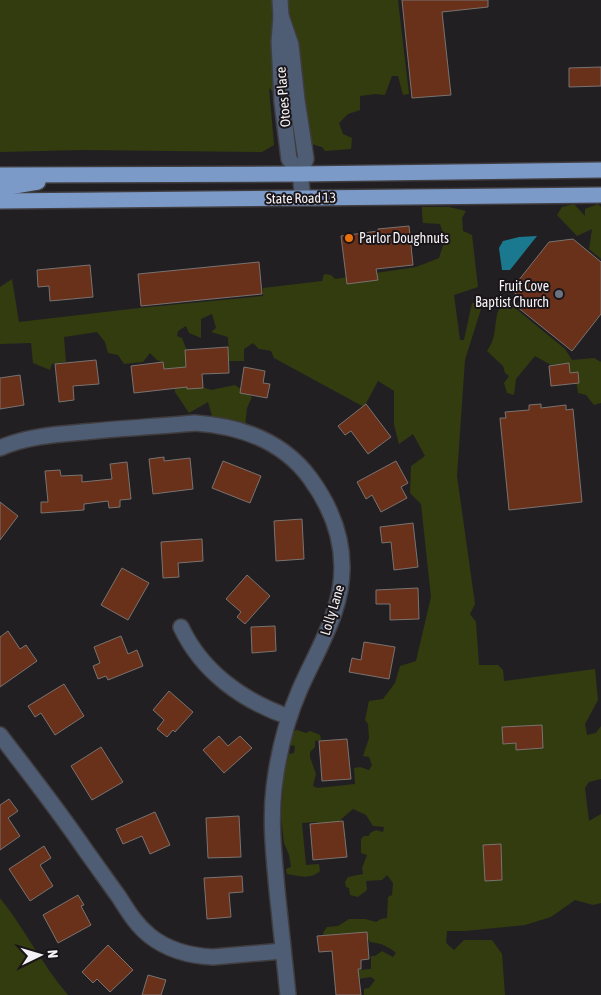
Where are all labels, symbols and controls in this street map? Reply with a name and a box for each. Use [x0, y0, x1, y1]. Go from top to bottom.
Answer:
street label: Otoes Place [272, 66, 294, 128]
street label: State Road 13 [266, 189, 336, 207]
place label: Parlor Doughnuts [359, 230, 449, 246]
marker: Parlor Doughnuts [343, 232, 355, 244]
place label: Fruit Cove Baptist Church [475, 278, 549, 310]
marker: Fruit Cove Baptist Church [553, 288, 565, 300]
street label: Lolly Lane [317, 583, 347, 637]
north arrow [15, 930, 65, 980]
text: N [45, 949, 61, 959]

